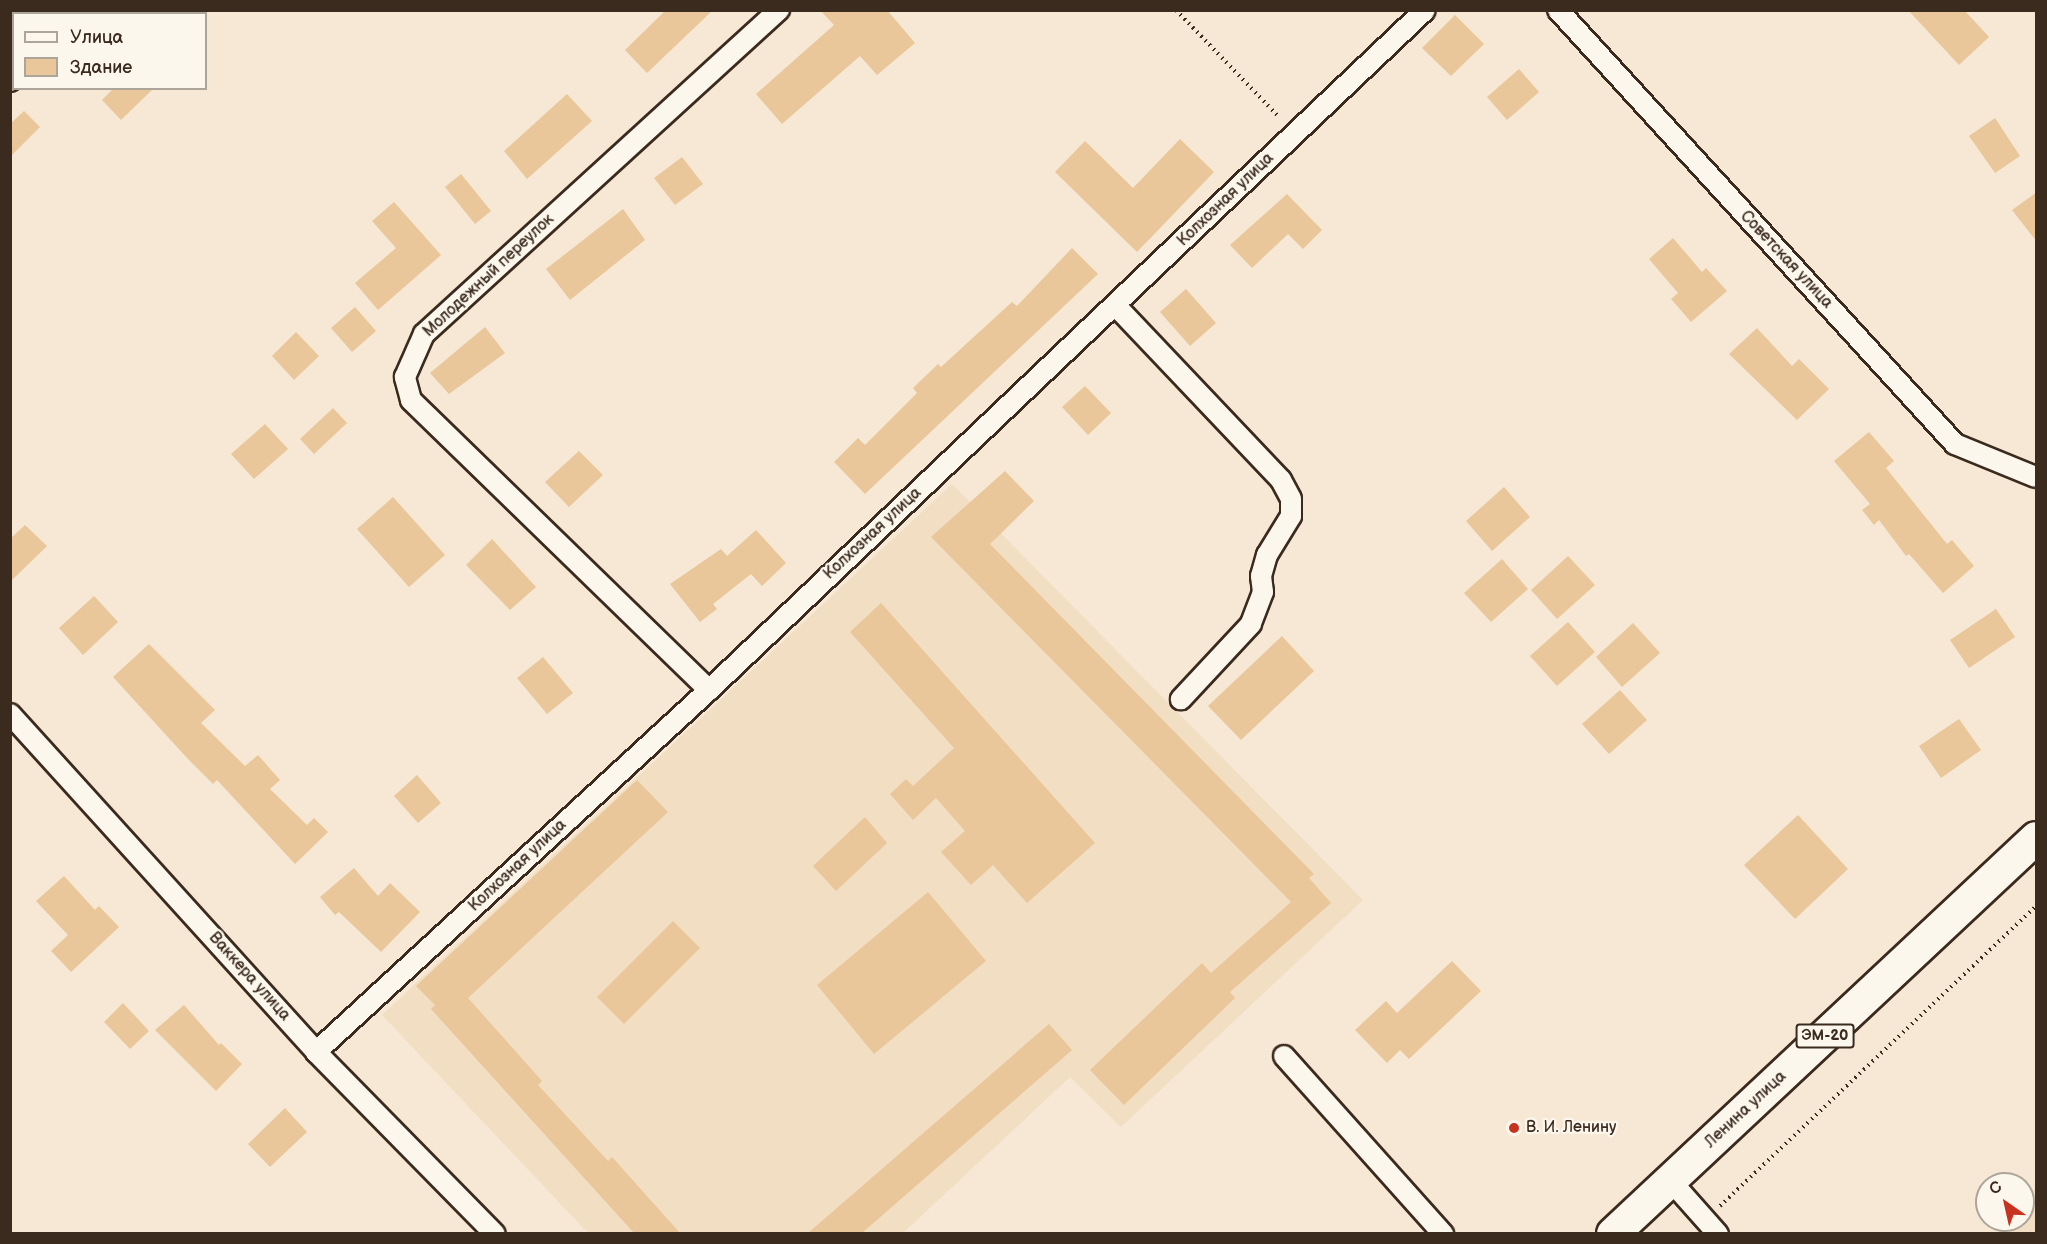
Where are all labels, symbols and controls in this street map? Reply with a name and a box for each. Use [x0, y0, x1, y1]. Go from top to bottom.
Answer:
legend [12, 12, 207, 90]
text: Улица [70, 27, 123, 48]
text: Здание [70, 57, 132, 78]
street label: Колхозная улица [1174, 149, 1278, 251]
street label: Советская улица [1736, 207, 1836, 313]
street label: Молодежный переулок [420, 210, 558, 342]
street label: Колхозная улица [820, 484, 926, 584]
street label: Колхозная улица [465, 816, 571, 916]
street label: Ваккера улица [204, 929, 294, 1025]
road number: ЭМ-20 [1795, 1024, 1855, 1048]
street label: Ленина улица [1701, 1067, 1791, 1153]
place label: В. И. Ленину [1526, 1118, 1616, 1138]
marker: В. И. Ленину [1507, 1121, 1521, 1135]
north arrow [1975, 1172, 2035, 1232]
text: С [1986, 1177, 2006, 1199]

